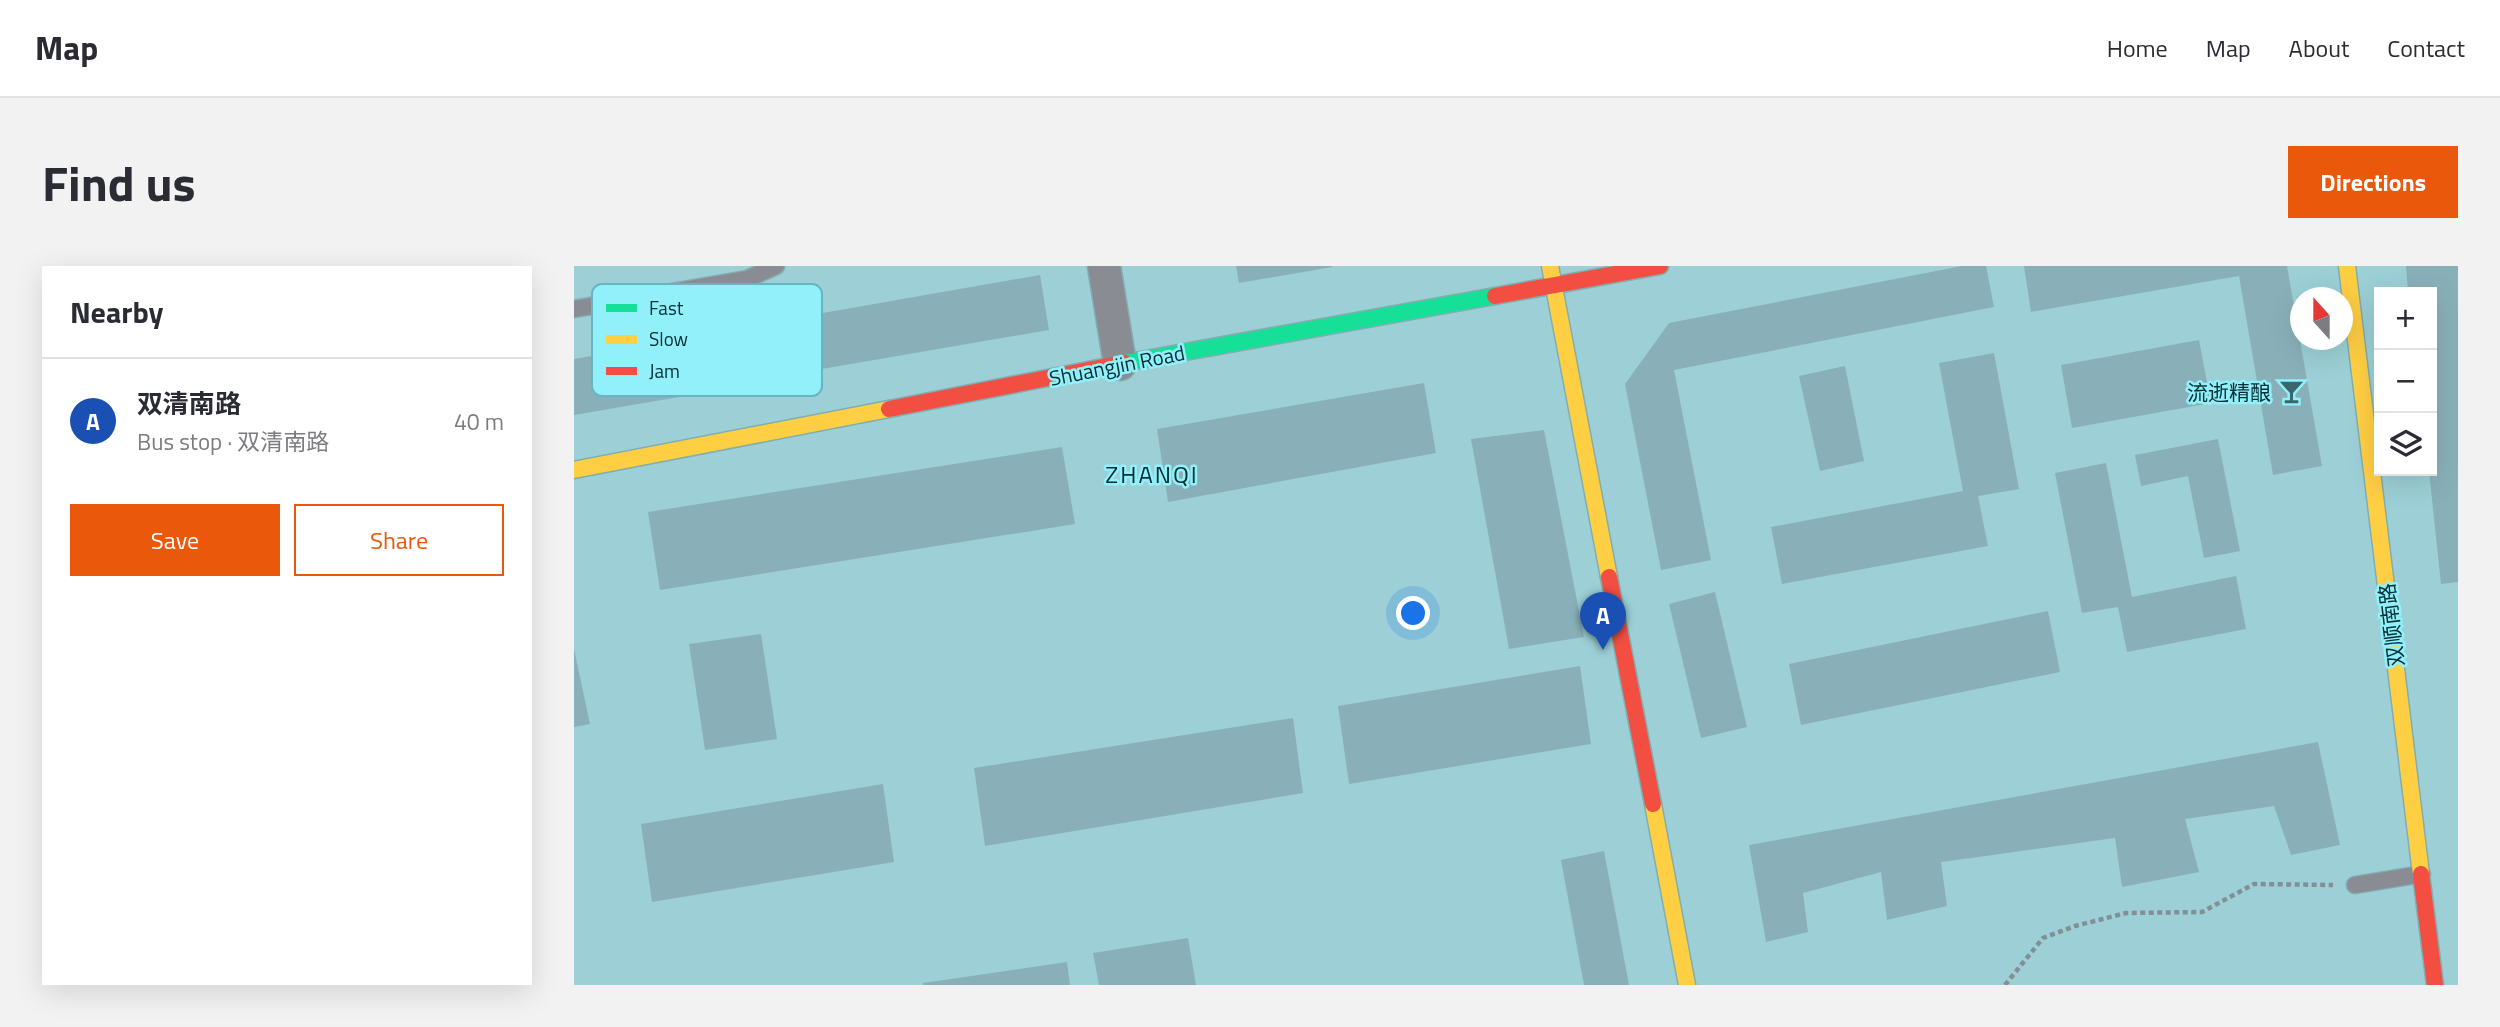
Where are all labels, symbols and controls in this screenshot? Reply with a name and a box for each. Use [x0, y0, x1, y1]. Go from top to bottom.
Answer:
text: Map [35, 23, 98, 73]
text: Home [2107, 30, 2168, 66]
text: Map [2206, 30, 2251, 66]
text: About [2289, 30, 2349, 66]
text: Contact [2387, 30, 2465, 66]
text: Find us [42, 145, 196, 220]
button: Directions [2288, 146, 2458, 218]
legend [592, 284, 822, 396]
north arrow [2290, 287, 2353, 350]
map controls [2374, 287, 2437, 476]
button: + [2374, 287, 2437, 350]
text: Nearby [70, 289, 163, 335]
text: Fast [649, 293, 684, 322]
text: Slow [649, 324, 688, 353]
street label: Shuangjin Road [1047, 336, 1187, 394]
button: − [2374, 350, 2437, 413]
text: Jam [649, 356, 680, 385]
place label: 流逝精酿 [2187, 376, 2271, 408]
bar icon: 流逝精酿 [2277, 378, 2305, 406]
text: 双清南路 [137, 384, 241, 423]
text: A [86, 404, 100, 439]
text: 40 m [454, 404, 504, 439]
button: layers [2374, 413, 2437, 476]
text: Bus stop · 双清南路 [137, 424, 329, 459]
district label: ZHANQI [1105, 456, 1199, 492]
button: Save [70, 504, 280, 576]
button: Share [294, 504, 504, 576]
street label: 双顺南路 [2370, 581, 2412, 669]
pin: A [1580, 592, 1626, 650]
your location [1396, 596, 1430, 630]

